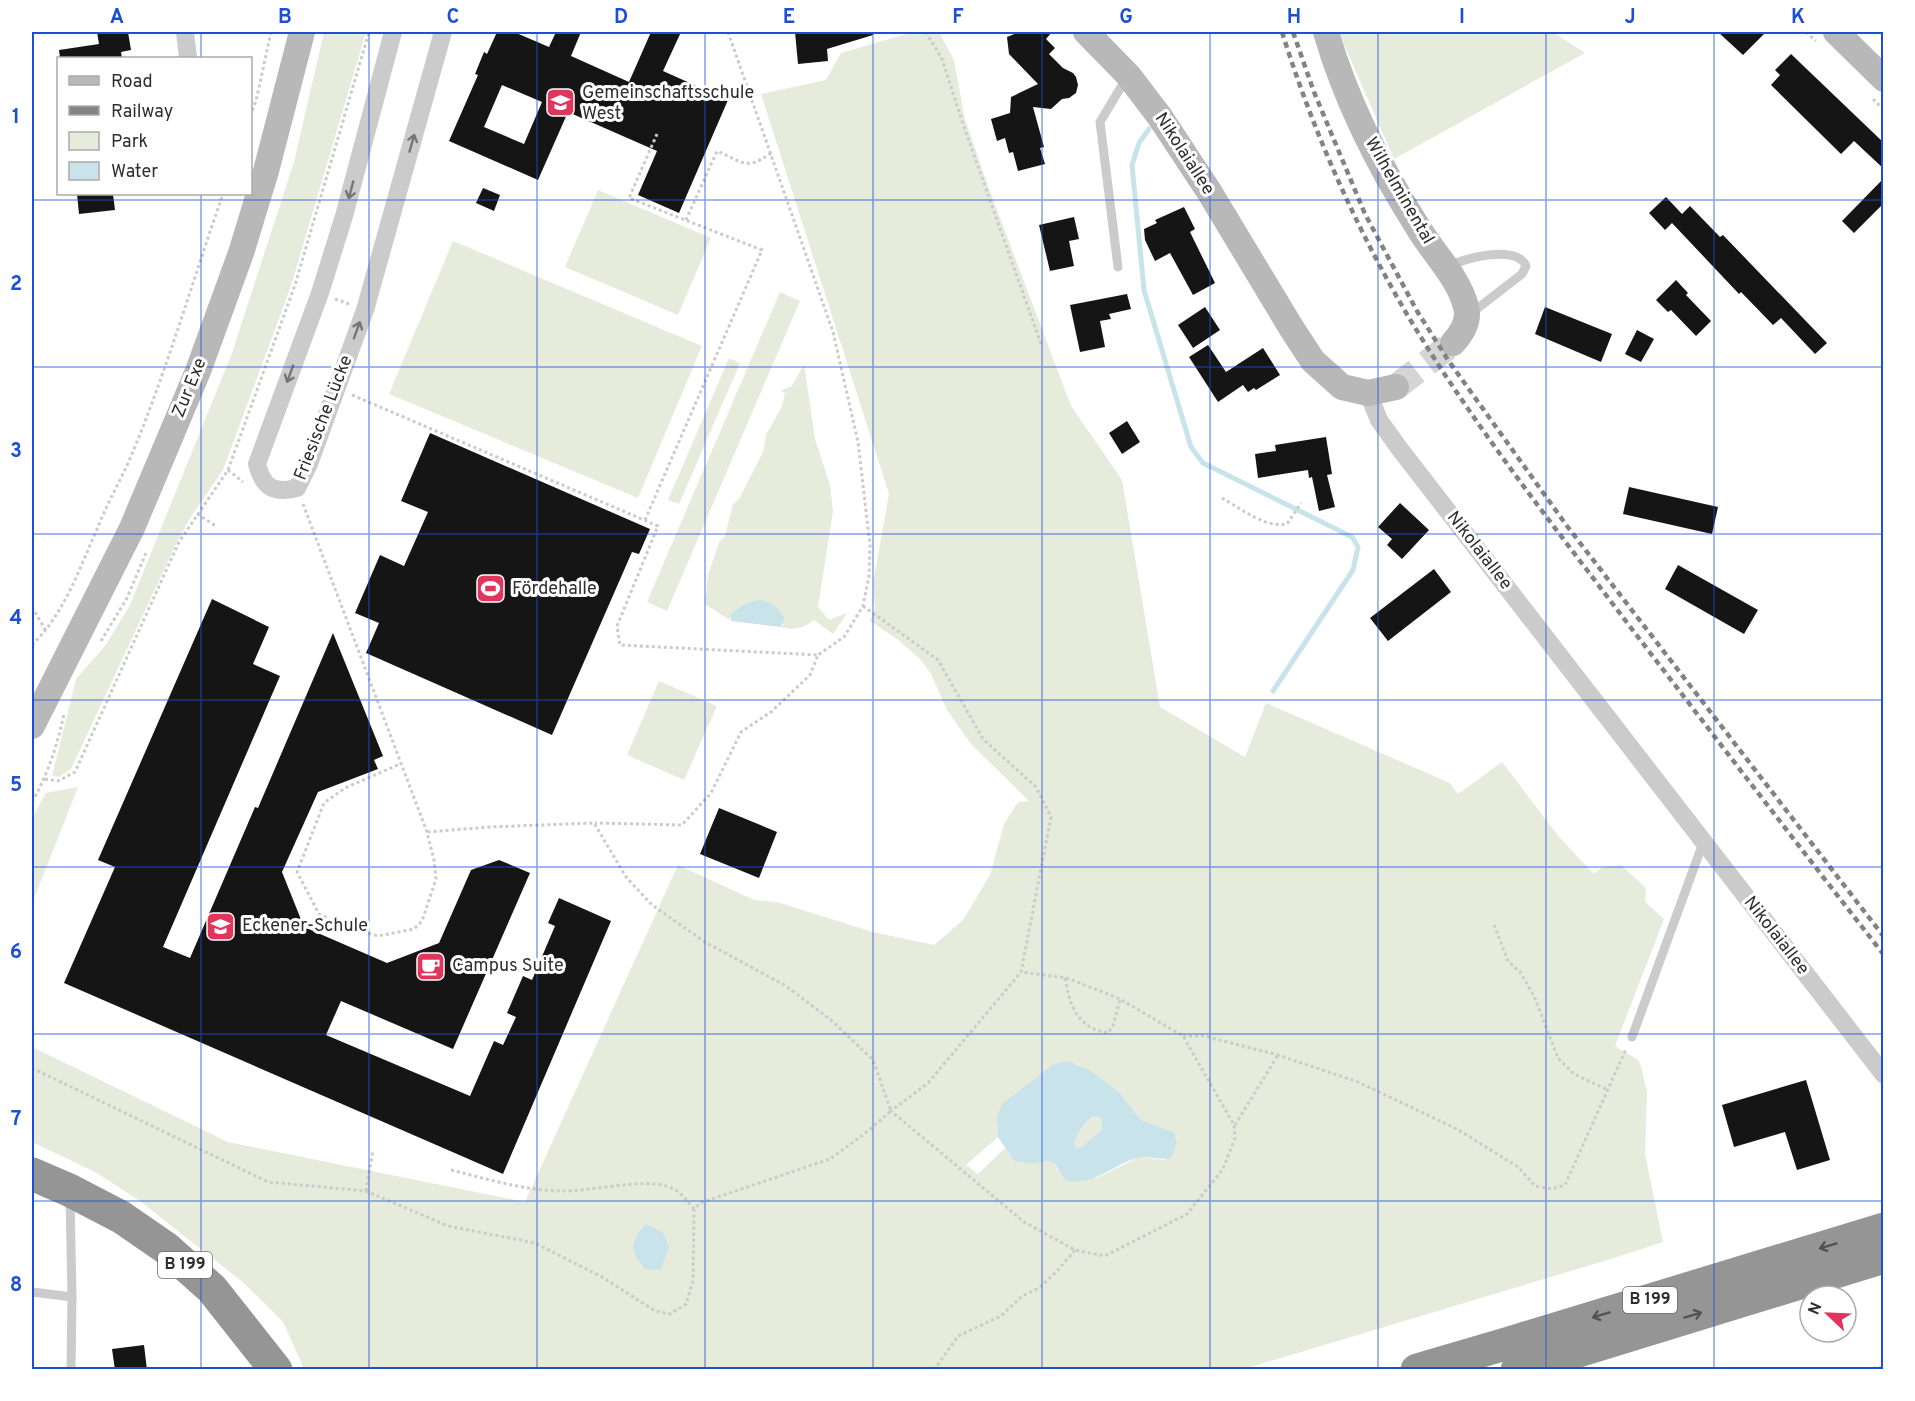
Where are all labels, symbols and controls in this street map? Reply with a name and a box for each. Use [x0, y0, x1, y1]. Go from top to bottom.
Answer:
text: A [110, 5, 124, 31]
text: B [278, 5, 292, 31]
text: C [447, 5, 459, 31]
text: D [614, 5, 628, 31]
text: E [783, 5, 795, 31]
text: F [952, 5, 964, 31]
text: G [1119, 5, 1133, 31]
text: H [1287, 5, 1301, 31]
text: I [1459, 5, 1465, 31]
text: J [1624, 5, 1636, 31]
text: K [1791, 5, 1805, 31]
legend [57, 57, 252, 195]
text: Road [111, 71, 153, 94]
place label: Gemeinschaftsschule West [582, 82, 754, 126]
school or university icon: Gemeinschaftsschule West [545, 87, 577, 119]
text: Railway [111, 101, 173, 124]
text: 1 [12, 105, 20, 131]
street label: Nikolaiallee [1149, 108, 1219, 200]
text: Park [111, 131, 148, 154]
street label: Wilhelminental [1359, 133, 1439, 249]
one-way arrow [406, 134, 418, 153]
text: Water [111, 161, 158, 184]
one-way arrow [345, 180, 356, 199]
text: 2 [10, 272, 22, 298]
one-way arrow [353, 321, 364, 340]
street label: Friesische Lücke [290, 352, 358, 484]
street label: Zur Exe [168, 355, 212, 421]
one-way arrow [283, 365, 294, 383]
text: 3 [10, 439, 22, 465]
street label: Nikolaiallee [1441, 507, 1517, 595]
sports icon: Fördehalle [475, 573, 507, 605]
place label: Fördehalle [512, 578, 597, 601]
text: 4 [10, 606, 22, 632]
text: 5 [10, 773, 22, 799]
street label: Nikolaiallee [1738, 892, 1814, 980]
school or university icon: Eckener-Schule [205, 910, 237, 942]
place label: Eckener-Schule [242, 915, 368, 938]
text: 6 [10, 940, 22, 966]
cafe icon: Campus Suite [415, 950, 447, 982]
place label: Campus Suite [452, 955, 564, 978]
text: 7 [11, 1107, 21, 1133]
one-way arrow [1819, 1241, 1838, 1252]
road number: B 199 [158, 1252, 212, 1278]
text: 8 [10, 1273, 22, 1299]
north arrow [1798, 1284, 1858, 1344]
road number: B 199 [1623, 1287, 1677, 1313]
text: N [1805, 1300, 1827, 1318]
one-way arrow [1683, 1309, 1702, 1320]
one-way arrow [1592, 1311, 1611, 1322]

